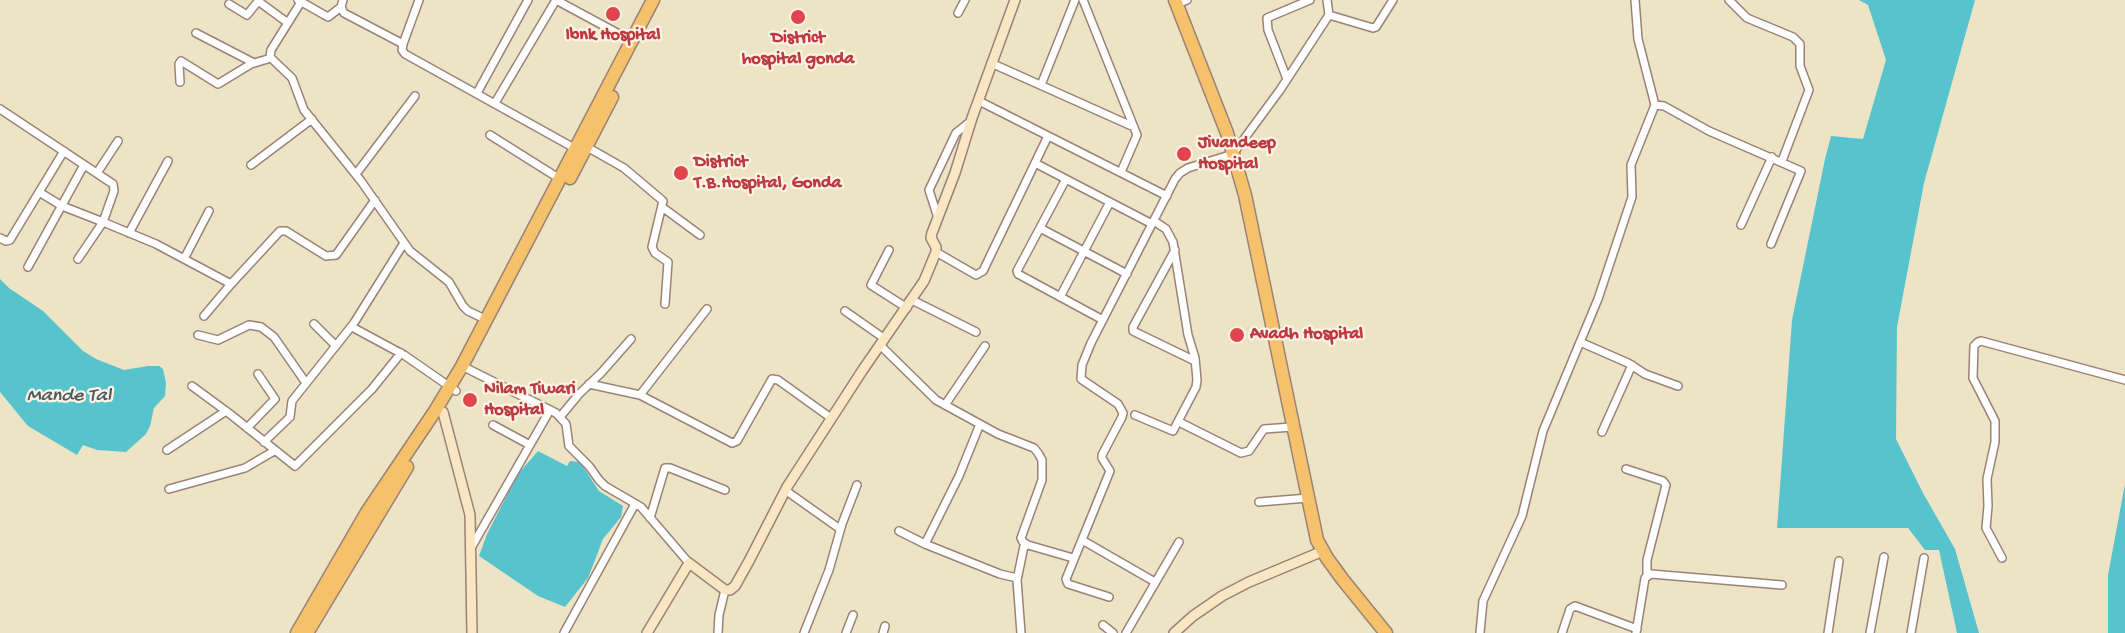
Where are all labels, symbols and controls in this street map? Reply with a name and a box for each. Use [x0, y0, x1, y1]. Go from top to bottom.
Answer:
marker: Ibnk Hospital [604, 5, 622, 23]
marker: District hospital gonda [789, 8, 807, 26]
place label: Ibnk Hospital [566, 25, 660, 47]
place label: District hospital gonda [742, 28, 854, 70]
place label: Jivandeep Hospital [1198, 133, 1276, 176]
marker: Jivandeep Hospital [1175, 145, 1193, 163]
place label: District T.B.Hospital, Gonda [694, 152, 841, 195]
marker: District T.B.Hospital, Gonda [672, 164, 690, 182]
place label: Avadh Hospital [1250, 324, 1363, 346]
marker: Avadh Hospital [1228, 326, 1246, 344]
place label: Nilam Tiwari Hospital [484, 379, 576, 422]
water label: Mande Tal [27, 385, 111, 409]
marker: Nilam Tiwari Hospital [461, 391, 479, 409]

